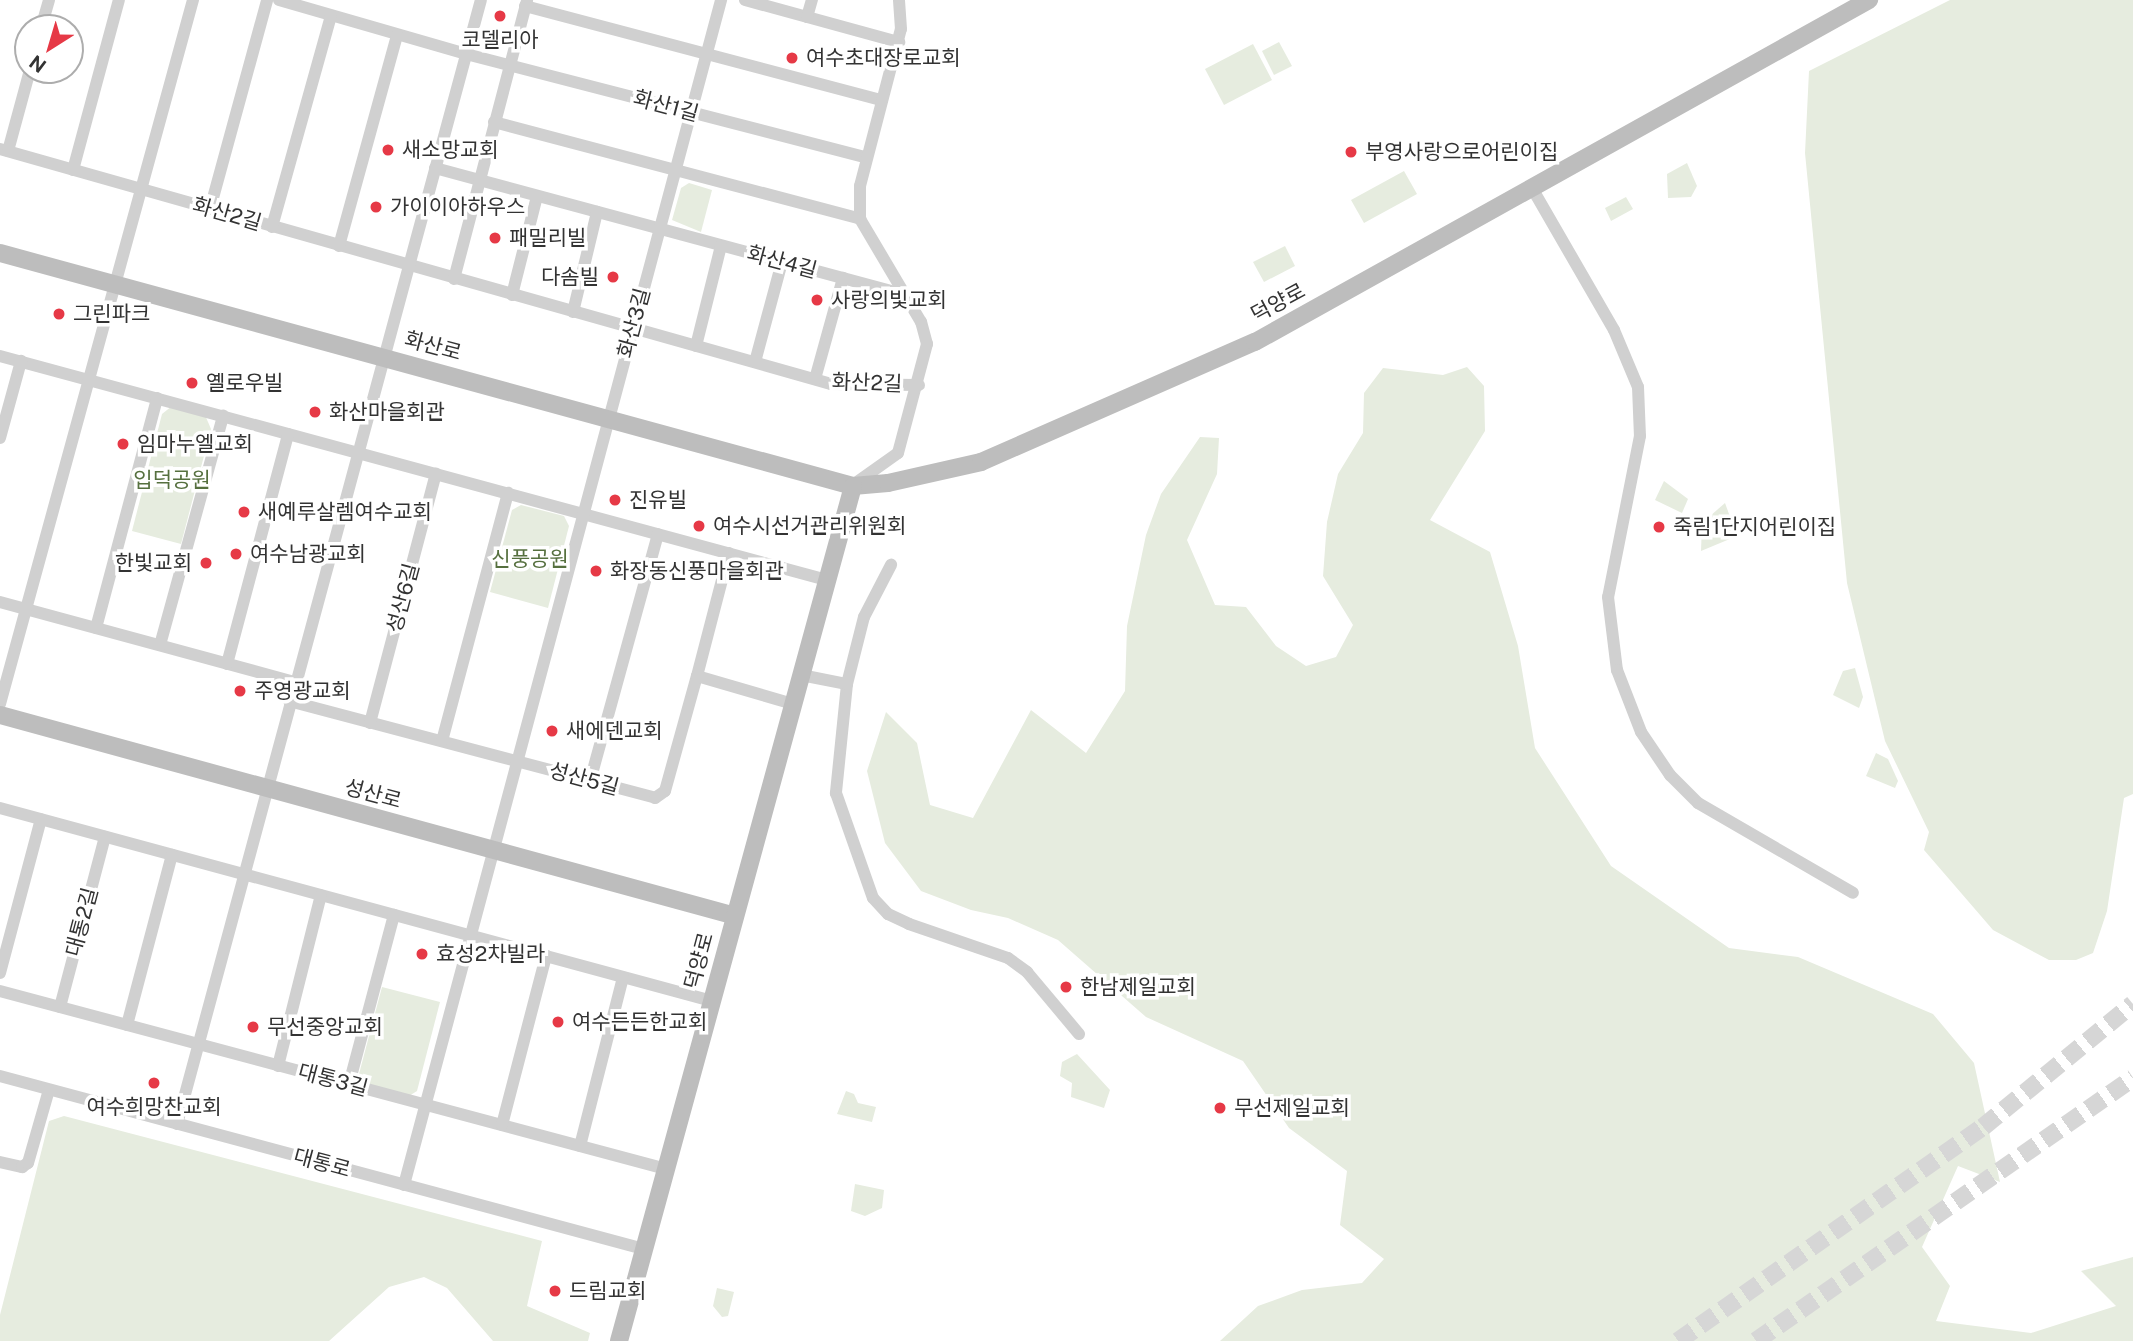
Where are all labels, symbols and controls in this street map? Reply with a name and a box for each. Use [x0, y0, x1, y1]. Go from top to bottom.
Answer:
marker: 코델리아 [492, 8, 508, 24]
north arrow [14, 14, 84, 84]
place label: 코델리아 [461, 27, 539, 53]
place label: 여수초대장로교회 [806, 45, 961, 71]
marker: 여수초대장로교회 [784, 50, 800, 66]
text: N [25, 51, 50, 77]
street label: 화산1길 [631, 85, 701, 127]
place label: 새소망교회 [402, 137, 499, 163]
place label: 부영사랑으로어린이집 [1365, 139, 1558, 165]
marker: 새소망교회 [380, 142, 396, 158]
marker: 부영사랑으로어린이집 [1343, 144, 1359, 160]
street label: 화산2길 [190, 192, 264, 236]
place label: 가이이아하우스 [390, 194, 525, 220]
marker: 가이이아하우스 [368, 199, 384, 215]
place label: 패밀리빌 [509, 225, 586, 251]
marker: 패밀리빌 [487, 230, 503, 246]
street label: 화산4길 [744, 241, 820, 283]
place label: 다솜빌 [541, 264, 599, 290]
marker: 다솜빌 [605, 269, 621, 285]
street label: 덕양로 [1246, 278, 1310, 328]
street label: 화산3길 [613, 285, 655, 361]
place label: 사랑의빛교회 [831, 287, 947, 313]
marker: 사랑의빛교회 [809, 292, 825, 308]
place label: 그린파크 [73, 301, 150, 327]
marker: 그린파크 [51, 306, 67, 322]
street label: 화산로 [402, 326, 464, 366]
street label: 화산2길 [831, 369, 903, 397]
place label: 옐로우빌 [206, 370, 283, 396]
marker: 옐로우빌 [184, 375, 200, 391]
place label: 화산마을회관 [329, 399, 445, 425]
marker: 화산마을회관 [307, 404, 323, 420]
place label: 임마누엘교회 [137, 431, 253, 457]
marker: 임마누엘교회 [115, 436, 131, 452]
park label: 입덕공원 [133, 467, 211, 493]
place label: 진유빌 [629, 487, 687, 513]
marker: 진유빌 [607, 492, 623, 508]
place label: 새예루살렘여수교회 [258, 499, 432, 525]
marker: 새예루살렘여수교회 [236, 504, 252, 520]
place label: 여수시선거관리위원회 [713, 513, 906, 539]
place label: 죽림1단지어린이집 [1673, 514, 1836, 540]
marker: 여수시선거관리위원회 [691, 518, 707, 534]
marker: 죽림1단지어린이집 [1651, 519, 1667, 535]
place label: 여수남광교회 [250, 541, 366, 567]
marker: 여수남광교회 [228, 546, 244, 562]
park label: 신풍공원 [491, 546, 569, 572]
place label: 한빛교회 [115, 550, 192, 576]
marker: 한빛교회 [198, 555, 214, 571]
place label: 화장동신풍마을회관 [610, 558, 784, 584]
street label: 성산6길 [382, 560, 424, 636]
marker: 화장동신풍마을회관 [588, 563, 604, 579]
place label: 주영광교회 [254, 678, 351, 704]
marker: 주영광교회 [232, 683, 248, 699]
place label: 새에덴교회 [566, 718, 663, 744]
marker: 새에덴교회 [544, 723, 560, 739]
street label: 성산5길 [546, 758, 622, 800]
street label: 성산로 [342, 774, 404, 814]
street label: 대통2길 [61, 885, 103, 959]
street label: 덕양로 [679, 930, 719, 992]
place label: 효성2차빌라 [436, 941, 545, 967]
marker: 효성2차빌라 [414, 946, 430, 962]
place label: 한남제일교회 [1080, 974, 1196, 1000]
marker: 한남제일교회 [1058, 979, 1074, 995]
place label: 여수든든한교회 [572, 1009, 707, 1035]
place label: 무선중앙교회 [267, 1014, 383, 1040]
marker: 여수든든한교회 [550, 1014, 566, 1030]
marker: 무선중앙교회 [245, 1019, 261, 1035]
street label: 대통3길 [295, 1059, 371, 1101]
marker: 여수희망찬교회 [146, 1075, 162, 1091]
place label: 여수희망찬교회 [86, 1094, 222, 1120]
place label: 무선제일교회 [1234, 1095, 1350, 1121]
marker: 무선제일교회 [1212, 1100, 1228, 1116]
street label: 대통로 [291, 1143, 353, 1183]
place label: 드림교회 [569, 1278, 646, 1304]
marker: 드림교회 [547, 1283, 563, 1299]

